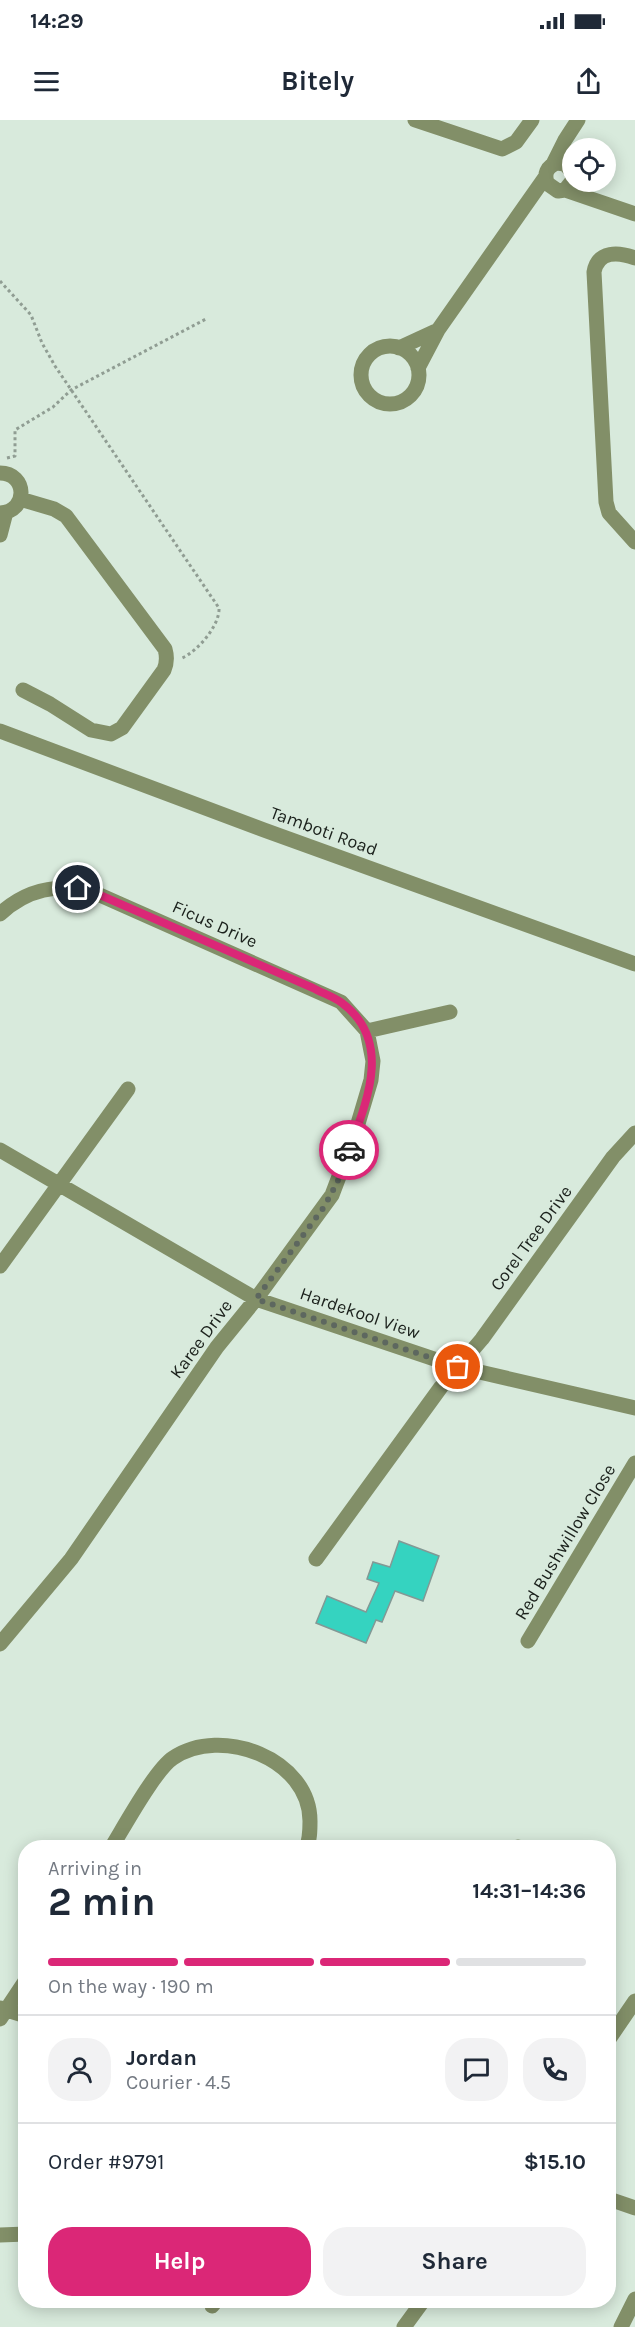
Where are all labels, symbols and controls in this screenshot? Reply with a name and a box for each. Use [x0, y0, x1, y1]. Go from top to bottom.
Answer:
text: 14:29 [30, 8, 84, 34]
icon: menu [30, 65, 63, 98]
text: Bitely [281, 65, 354, 97]
icon: share [572, 65, 605, 98]
map controls [562, 138, 616, 192]
button: locate [562, 138, 616, 192]
street label: Tamboti Road [267, 801, 381, 861]
pin [52, 862, 103, 913]
icon: home [61, 871, 94, 904]
street label: Ficus Drive [169, 895, 261, 953]
courier [319, 1120, 379, 1180]
icon: car [333, 1134, 366, 1167]
street label: Corel Tree Drive [485, 1181, 577, 1295]
street label: Hardekool View [297, 1282, 423, 1344]
street label: Karee Drive [165, 1295, 237, 1383]
pin [432, 1341, 483, 1392]
icon: bag [441, 1350, 474, 1383]
street label: Red Bushwillow Close [510, 1460, 620, 1624]
text: Arriving in [48, 1857, 142, 1880]
text: 14:31–14:36 [472, 1878, 586, 1904]
text: 2 min [48, 1879, 156, 1925]
text: On the way · 190 m [48, 1975, 214, 1998]
button: person [48, 2038, 111, 2101]
button: chat [445, 2038, 508, 2101]
button: phone [523, 2038, 586, 2101]
text: Jordan [126, 2045, 197, 2071]
text: Courier · 4.5 [126, 2071, 231, 2094]
text: Order #9791 [48, 2149, 165, 2175]
text: $15.10 [524, 2149, 586, 2175]
button: Help [48, 2227, 311, 2296]
button: Share [323, 2227, 586, 2296]

